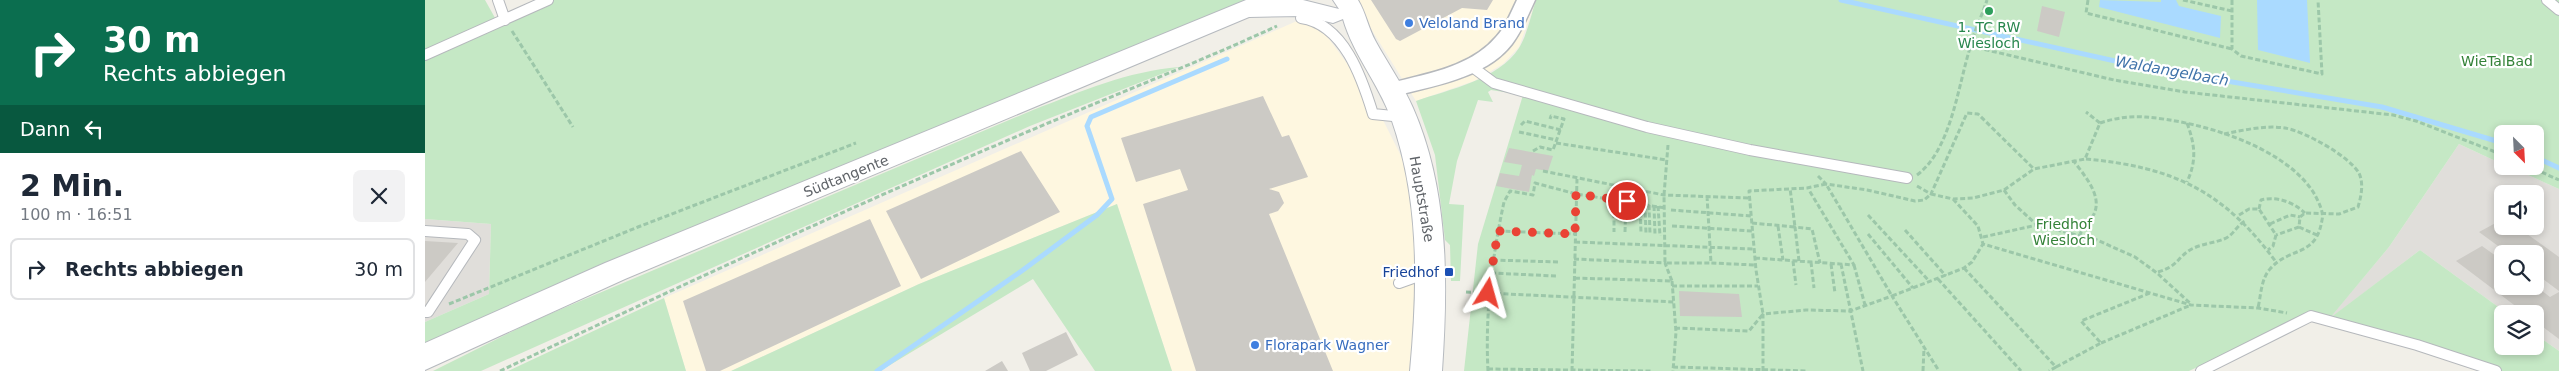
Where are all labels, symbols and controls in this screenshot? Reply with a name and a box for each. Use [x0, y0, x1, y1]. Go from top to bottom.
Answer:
marker: 1. TC RW Wiesloch [1983, 5, 1995, 17]
place label: Veloland Brand [1419, 15, 1525, 31]
marker: Veloland Brand [1403, 17, 1415, 29]
place label: 1. TC RW Wiesloch [1958, 19, 2021, 51]
icon: right [20, 20, 85, 85]
text: 30 m [103, 20, 200, 60]
water label: Waldangelbach [2114, 52, 2230, 90]
park label: WieTalBad [2461, 53, 2533, 69]
text: Rechts abbiegen [103, 61, 286, 86]
icon: left [80, 115, 108, 143]
text: Dann [20, 118, 70, 140]
north arrow [2494, 125, 2544, 175]
map controls [2494, 125, 2544, 355]
street label: Südtangente [801, 152, 891, 200]
street label: Hauptstraße [1407, 155, 1437, 243]
text: 2 Min. [20, 168, 124, 203]
button: close [353, 170, 405, 222]
pin [1606, 180, 1648, 222]
button: sound [2494, 185, 2544, 235]
icon: arrive [1613, 187, 1641, 215]
text: 100 m · 16:51 [20, 205, 133, 224]
park label: Friedhof Wiesloch [2033, 216, 2095, 248]
button: search [2494, 245, 2544, 295]
icon: right [22, 255, 50, 283]
text: Rechts abbiegen [65, 258, 244, 280]
text: 30 m [354, 258, 403, 280]
place label: Friedhof [1382, 264, 1440, 280]
marker: Friedhof [1443, 266, 1455, 278]
position arrow [1461, 266, 1513, 318]
button: layers [2494, 305, 2544, 355]
place label: Florapark Wagner [1265, 337, 1390, 353]
marker: Florapark Wagner [1249, 339, 1261, 351]

